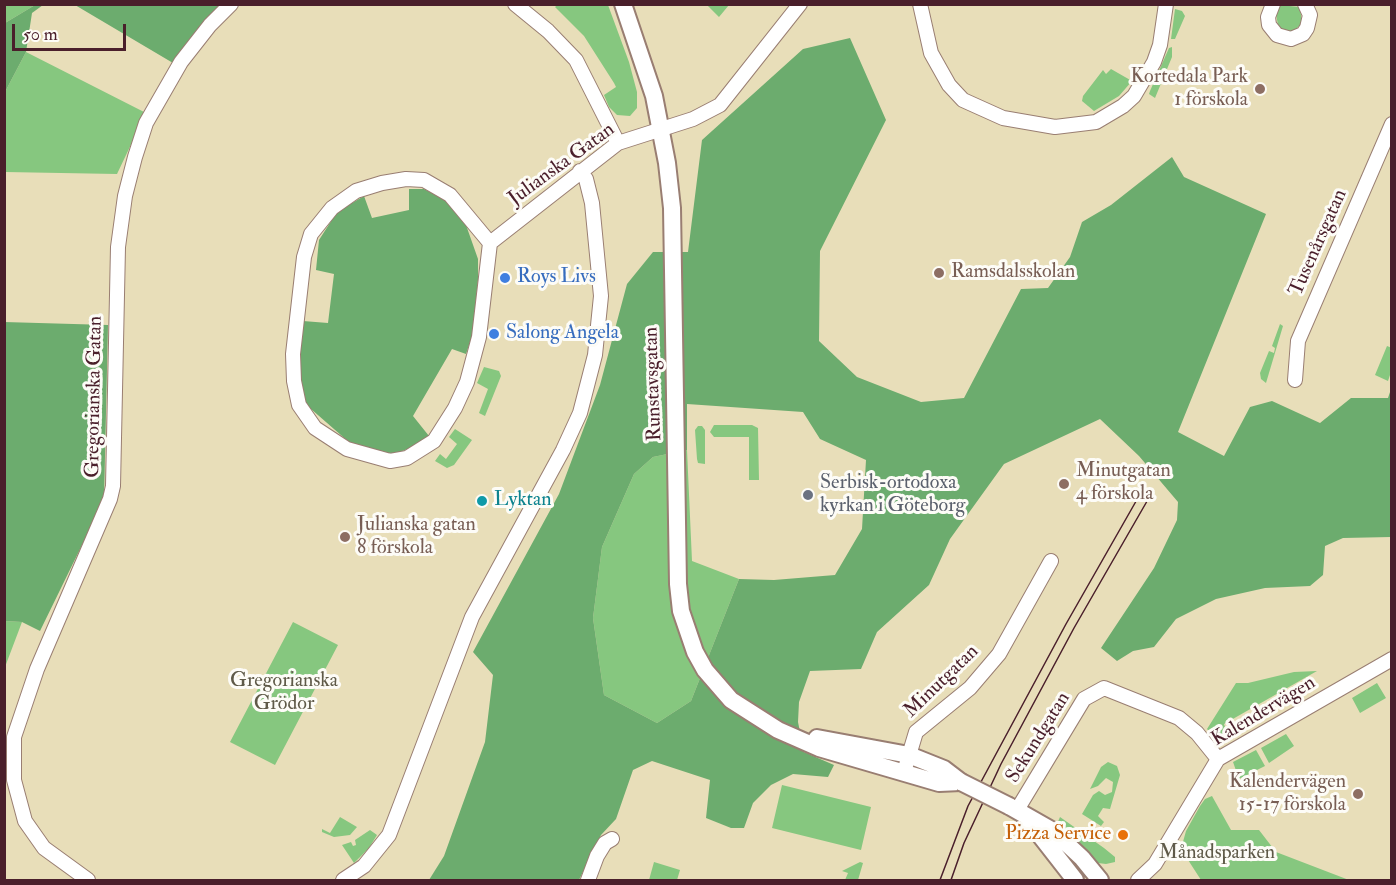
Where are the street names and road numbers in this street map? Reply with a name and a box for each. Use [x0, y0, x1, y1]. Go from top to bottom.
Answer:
street label: Julianska Gatan [504, 118, 620, 212]
street label: Tusenårsgatan [1285, 186, 1353, 300]
street label: Gregorianska Gatan [82, 316, 108, 478]
street label: Runstavsgatan [640, 326, 668, 442]
street label: Minutgatan [900, 640, 984, 724]
street label: Kalendervägen [1208, 672, 1320, 752]
street label: Sekundgatan [1002, 688, 1076, 788]

